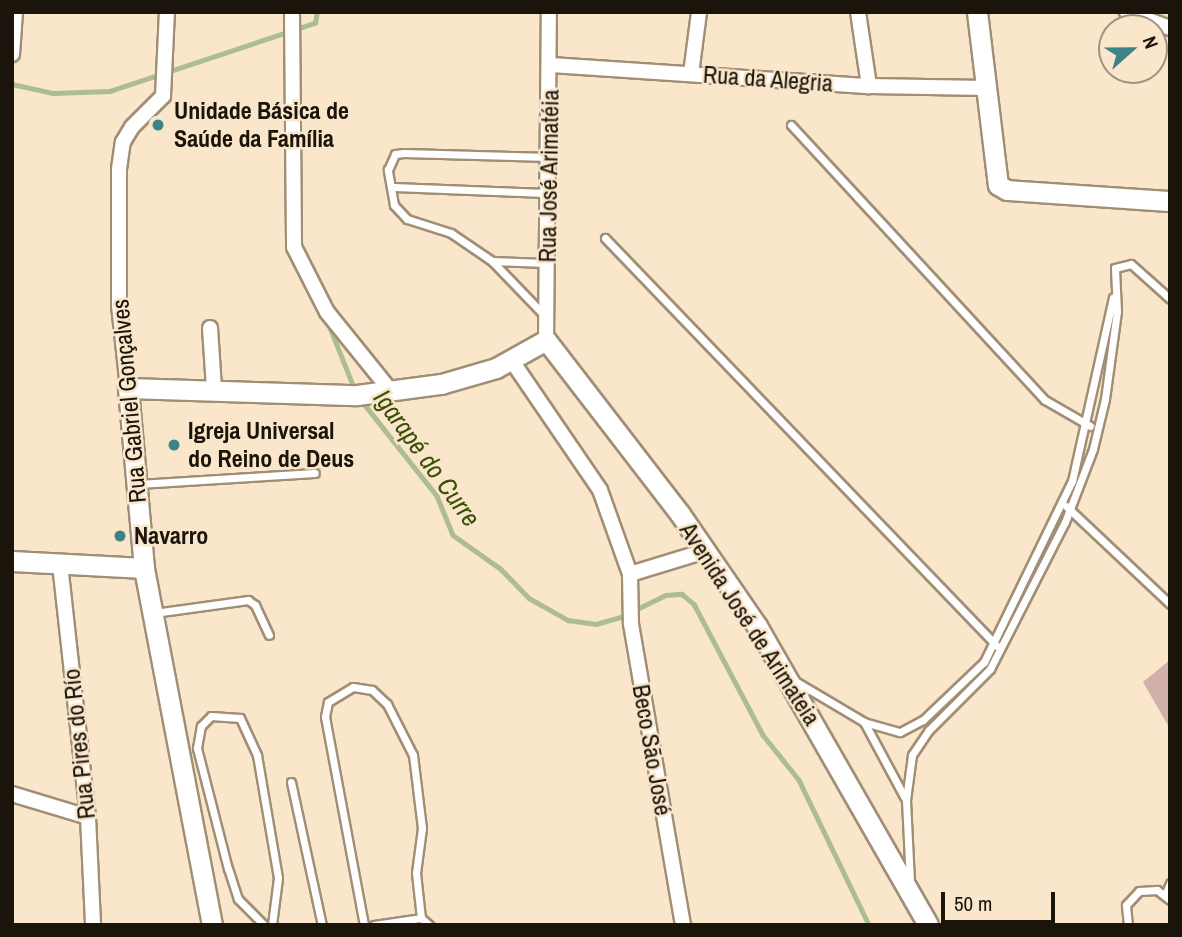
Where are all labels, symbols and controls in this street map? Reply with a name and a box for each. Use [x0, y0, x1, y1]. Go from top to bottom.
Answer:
north arrow [1098, 14, 1168, 84]
text: N [1137, 32, 1165, 52]
street label: Rua da Alegria [702, 60, 834, 98]
street label: Rua José Arimatéia [533, 89, 565, 263]
place label: Unidade Básica de Saúde da Família [174, 97, 349, 153]
marker: Unidade Básica de Saúde da Família [148, 115, 168, 135]
street label: Rua Gabriel Gonçalves [106, 298, 152, 504]
water label: Igarapé do Curre [367, 384, 487, 532]
place label: Igreja Universal do Reino de Deus [188, 417, 354, 473]
marker: Igreja Universal do Reino de Deus [166, 437, 182, 453]
street label: Avenida José de Arimateia [673, 517, 827, 731]
place label: Navarro [134, 522, 208, 550]
marker: Navarro [112, 528, 128, 544]
street label: Rua Pires do Río [57, 667, 101, 821]
street label: Beco São José [626, 682, 678, 818]
scale bar [944, 878, 1058, 922]
text: 50 m [954, 889, 992, 918]

